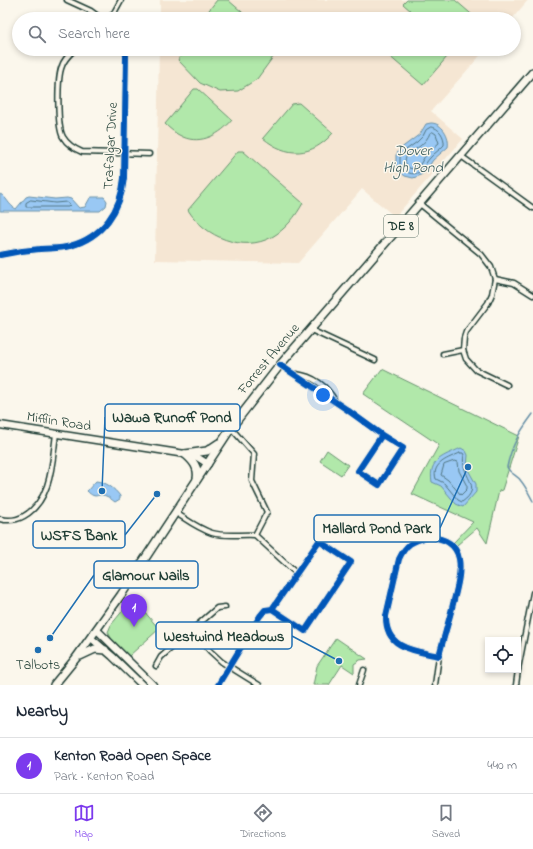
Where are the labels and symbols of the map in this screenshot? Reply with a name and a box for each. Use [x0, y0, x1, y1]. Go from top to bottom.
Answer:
street label: Trafalgar Drive [98, 101, 125, 190]
water label: Dover High Pond [383, 140, 443, 180]
road number: DE 8 [384, 215, 418, 237]
street label: Forrest Avenue [232, 318, 306, 400]
your location [313, 385, 333, 405]
callout: Wawa Runoff Pond [105, 404, 240, 431]
street label: Mifflin Road [25, 407, 93, 437]
text: Wawa Runoff Pond [112, 407, 232, 429]
callout: Mallard Pond Park [314, 515, 440, 542]
text: Mallard Pond Park [322, 518, 432, 540]
callout: WSFS Bank [33, 521, 125, 548]
text: WSFS Bank [41, 525, 118, 547]
callout: Glamour Nails [94, 561, 198, 588]
text: Glamour Nails [102, 565, 190, 587]
pin: 1 [121, 594, 147, 627]
callout: Westwind Meadows [156, 622, 292, 649]
text: Westwind Meadows [164, 626, 285, 648]
marker: Talbots [33, 645, 43, 655]
place label: Talbots [16, 655, 60, 676]

